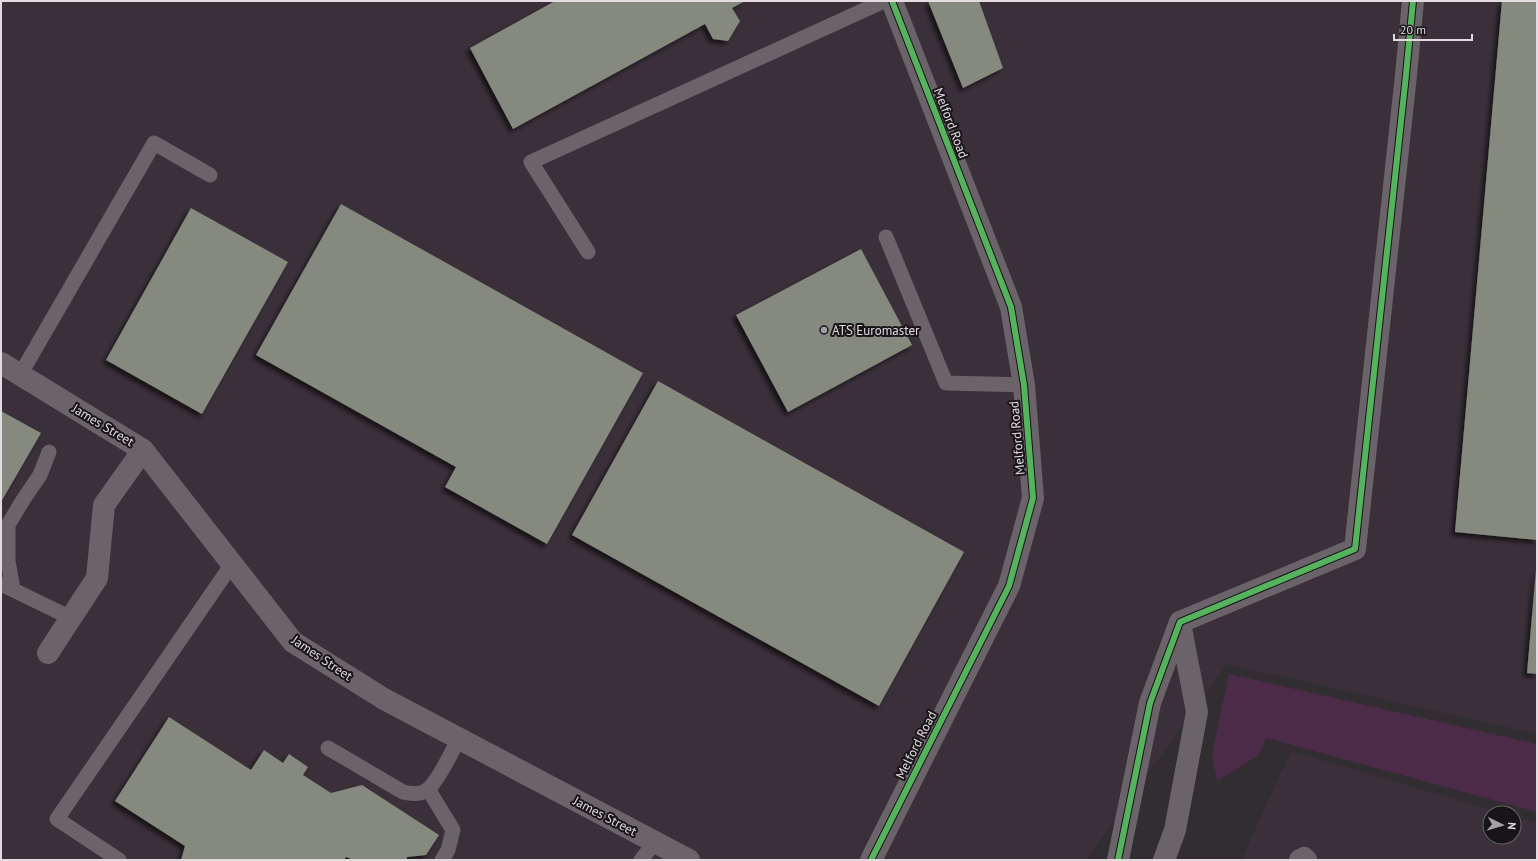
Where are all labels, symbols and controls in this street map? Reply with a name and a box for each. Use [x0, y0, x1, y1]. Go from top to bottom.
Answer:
scale bar [1394, 16, 1472, 42]
text: 20 m [1400, 22, 1426, 37]
street label: Melford Road [930, 85, 972, 161]
place label: ATS Euromaster [832, 322, 920, 339]
marker: ATS Euromaster [819, 325, 829, 335]
street label: James Street [68, 399, 138, 450]
street label: Melford Road [1005, 400, 1029, 476]
street label: James Street [288, 631, 356, 685]
street label: Melford Road [892, 708, 940, 782]
street label: James Street [569, 792, 640, 840]
north arrow [1482, 805, 1522, 845]
text: N [1505, 822, 1519, 830]

